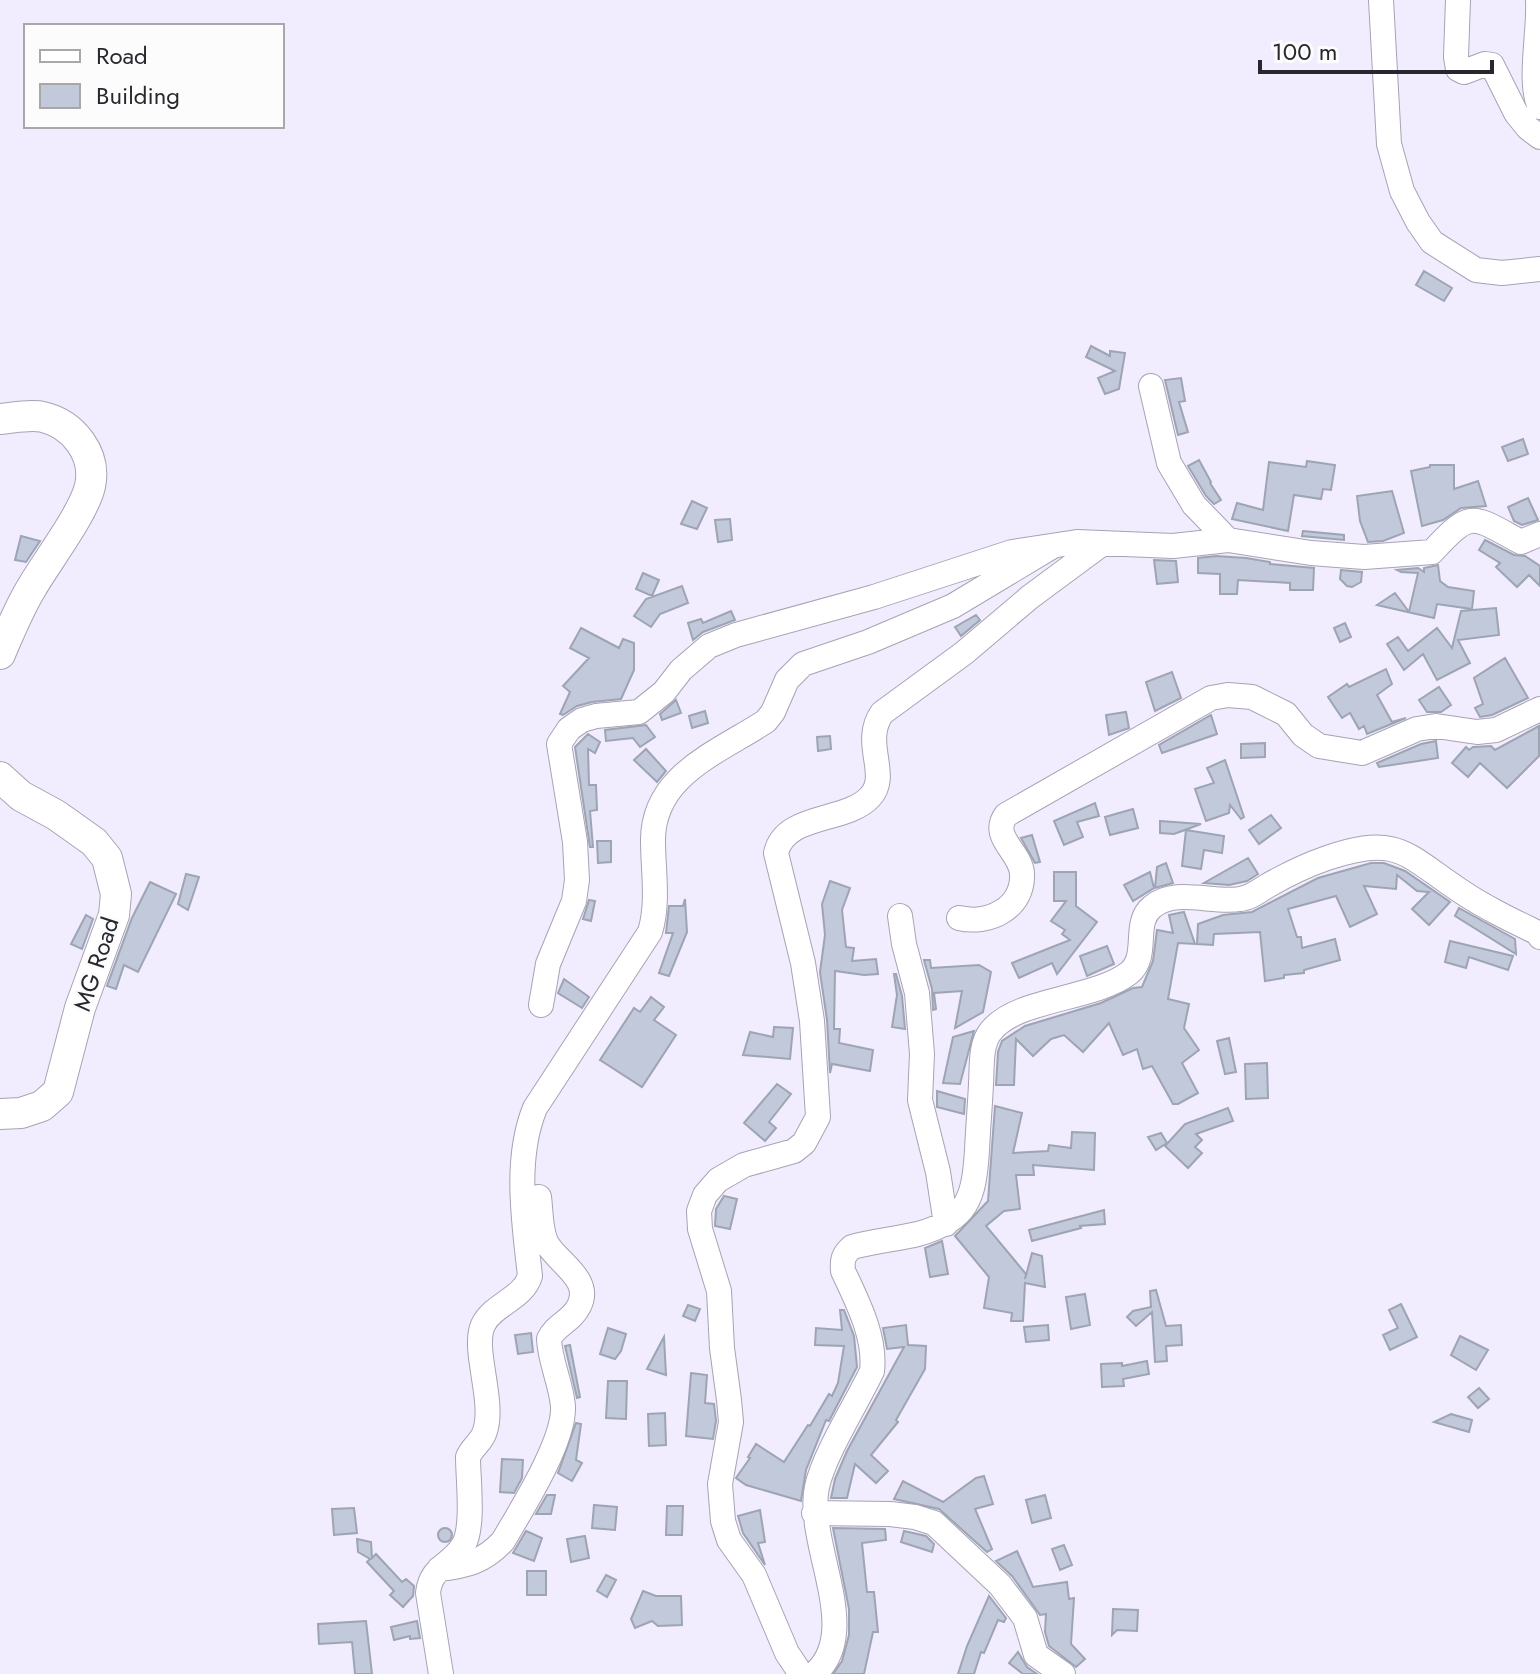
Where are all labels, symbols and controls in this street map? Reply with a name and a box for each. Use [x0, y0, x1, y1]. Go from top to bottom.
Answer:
legend [24, 24, 284, 128]
scale bar [1260, 24, 1492, 74]
text: 100 m [1272, 34, 1338, 69]
text: Road [96, 38, 148, 73]
text: Building [96, 78, 180, 113]
street label: MG Road [64, 912, 128, 1016]

